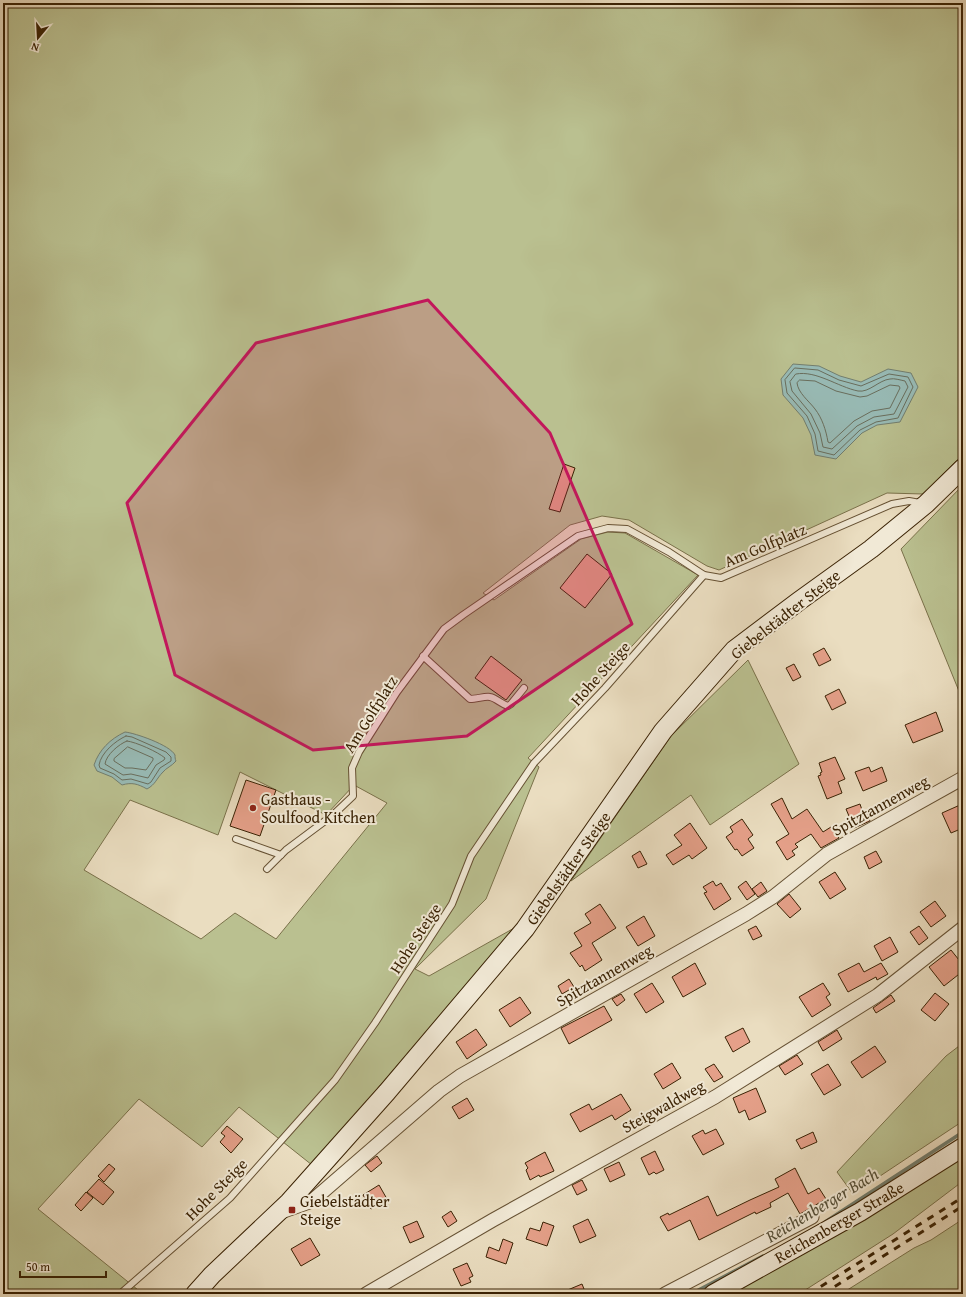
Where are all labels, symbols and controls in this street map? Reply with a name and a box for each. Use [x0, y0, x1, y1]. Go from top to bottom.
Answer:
north arrow [18, 18, 58, 58]
text: N [28, 39, 41, 56]
street label: Am Golfplatz [720, 517, 810, 573]
street label: Giebelstädter Steige [725, 563, 845, 665]
street label: Hohe Steige [564, 635, 636, 711]
street label: Am Golfplatz [337, 671, 403, 757]
street label: Spitztannenweg [827, 768, 933, 842]
place label: Gasthaus - Soulfood Kitchen [261, 787, 376, 829]
marker: Gasthaus - Soulfood Kitchen [248, 803, 258, 813]
street label: Giebelstädter Steige [520, 806, 616, 930]
street label: Hohe Steige [383, 898, 447, 978]
street label: Spitztannenweg [551, 938, 657, 1012]
street label: Steigwaldweg [617, 1073, 709, 1139]
street label: Hohe Steige [179, 1152, 253, 1226]
water label: Reichenberger Bach [760, 1161, 883, 1249]
street label: Reichenberger Straße [770, 1175, 908, 1269]
place label: Giebelstädter Steige [300, 1189, 390, 1231]
marker: Giebelstädter Steige [287, 1205, 297, 1215]
scale bar [20, 1253, 106, 1279]
text: 50 m [26, 1258, 50, 1275]

